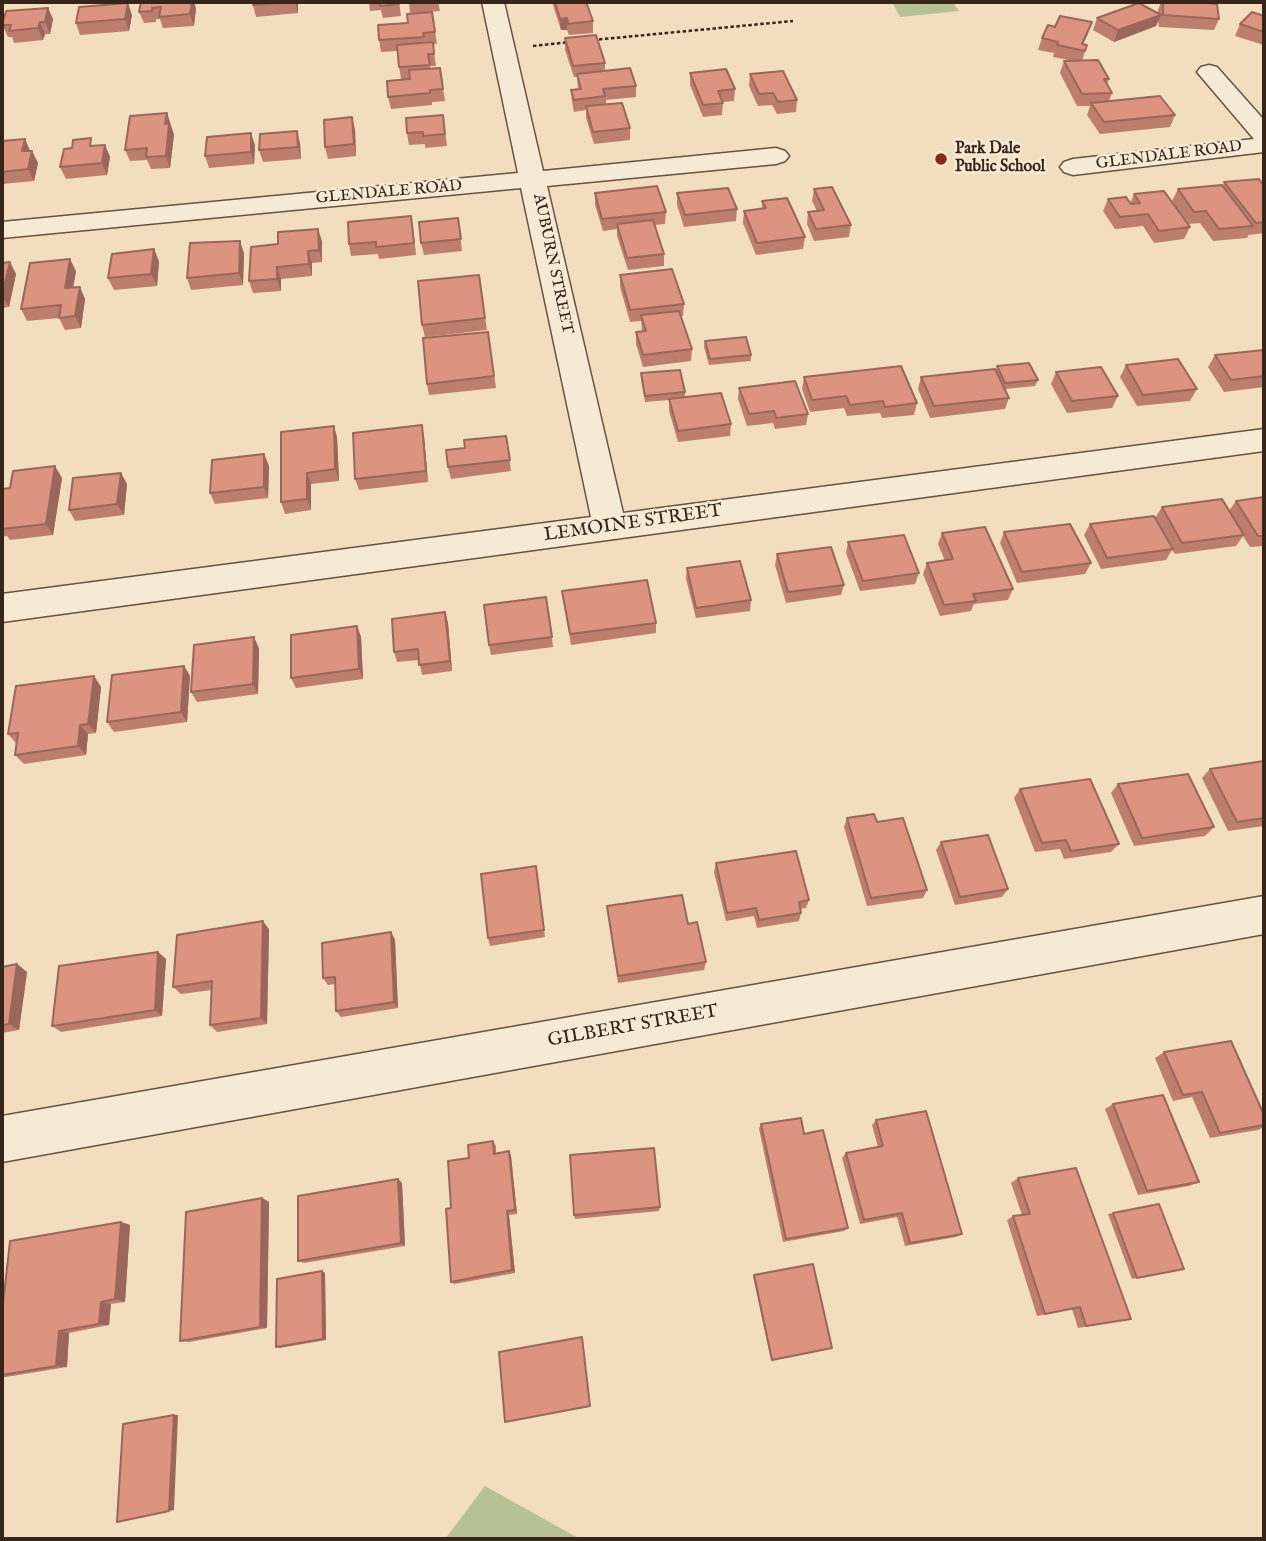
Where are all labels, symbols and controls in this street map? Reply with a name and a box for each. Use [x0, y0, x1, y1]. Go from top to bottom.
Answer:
street label: GLENDALE ROAD [1095, 138, 1243, 174]
place label: Park Dale Public School [955, 140, 1045, 178]
marker: Park Dale Public School [933, 151, 949, 167]
street label: GLENDALE ROAD [315, 177, 463, 209]
street label: AUBURN STREET [528, 192, 576, 336]
street label: LEMOINE STREET [542, 500, 724, 548]
street label: GILBERT STREET [546, 1001, 720, 1053]

